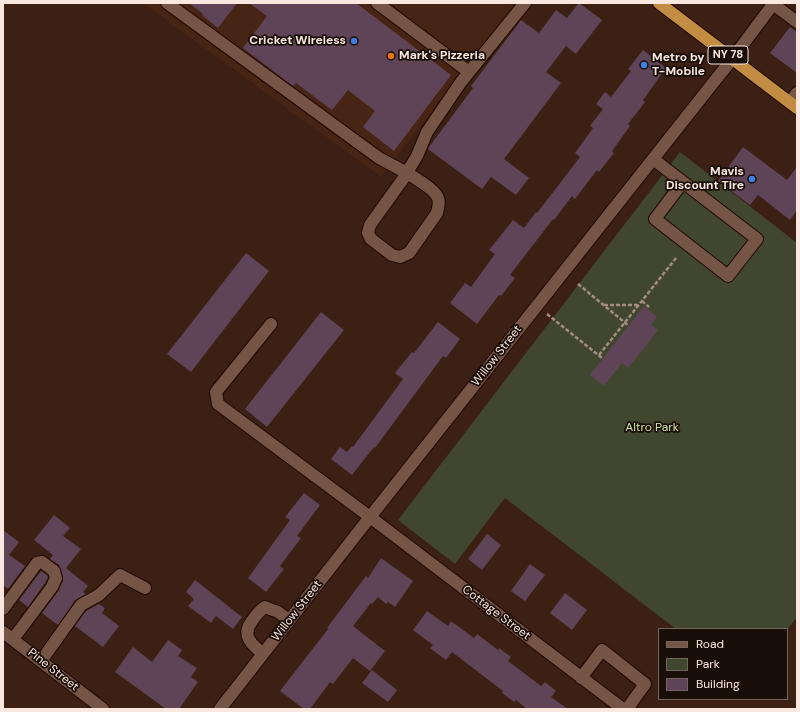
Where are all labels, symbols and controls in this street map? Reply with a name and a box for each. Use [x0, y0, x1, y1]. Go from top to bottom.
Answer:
place label: Cricket Wireless [249, 34, 346, 48]
marker: Cricket Wireless [349, 36, 359, 46]
road number: NY 78 [708, 46, 748, 64]
place label: Mark's Pizzeria [399, 49, 485, 63]
marker: Mark's Pizzeria [386, 51, 396, 61]
place label: Metro by T-Mobile [652, 51, 705, 79]
marker: Metro by T-Mobile [639, 60, 649, 70]
place label: Mavis Discount Tire [666, 165, 744, 193]
marker: Mavis Discount Tire [747, 174, 757, 184]
street label: Willow Street [469, 323, 525, 389]
park label: Altro Park [625, 421, 679, 435]
street label: Willow Street [269, 578, 325, 644]
street label: Cottage Street [459, 583, 533, 643]
legend [658, 628, 788, 700]
text: Road [696, 636, 724, 652]
street label: Pine Street [25, 646, 81, 694]
text: Park [696, 656, 720, 672]
text: Building [696, 676, 740, 692]

